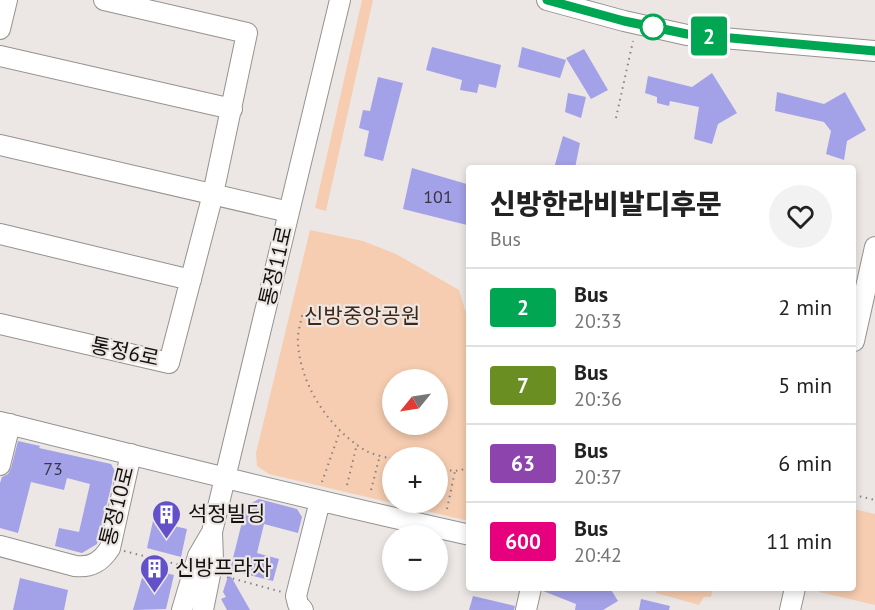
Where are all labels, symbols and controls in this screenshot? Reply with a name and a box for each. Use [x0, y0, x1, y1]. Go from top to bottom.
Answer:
unlabelled marker [640, 14, 666, 40]
line badge: 2 [690, 16, 728, 56]
text: 2 [703, 23, 715, 50]
house number: 101 [423, 185, 453, 208]
text: 신방한라비발디후문 [490, 185, 722, 222]
button: heart [769, 185, 832, 248]
street label: 통정11로 [253, 223, 298, 308]
text: Bus [490, 226, 521, 252]
text: Bus [574, 280, 608, 308]
text: 2 min [778, 293, 832, 321]
text: 2 [517, 294, 529, 321]
park label: 신방중앙공원 [304, 302, 420, 329]
text: 20:33 [574, 308, 622, 334]
street label: 통정6로 [88, 331, 162, 372]
text: Bus [574, 358, 608, 386]
north arrow [382, 369, 448, 435]
map controls [382, 369, 448, 591]
text: 5 min [778, 371, 832, 399]
text: 7 [517, 372, 529, 399]
text: 20:36 [574, 386, 622, 412]
text: Bus [574, 436, 608, 464]
button: + [382, 447, 448, 513]
text: 6 min [778, 449, 832, 477]
text: 63 [511, 450, 535, 477]
house number: 73 [43, 457, 63, 480]
street label: 통정10로 [94, 463, 139, 548]
text: 20:37 [574, 464, 622, 490]
building icon: 석정빌딩 [151, 498, 183, 540]
place label: 석정빌딩 [188, 500, 265, 527]
text: Bus [574, 514, 608, 542]
button: − [382, 525, 448, 591]
text: 11 min [766, 527, 832, 555]
text: 600 [505, 528, 541, 555]
text: 20:42 [574, 542, 622, 568]
building icon: 신방프라자 [138, 552, 170, 594]
place label: 신방프라자 [175, 554, 272, 581]

